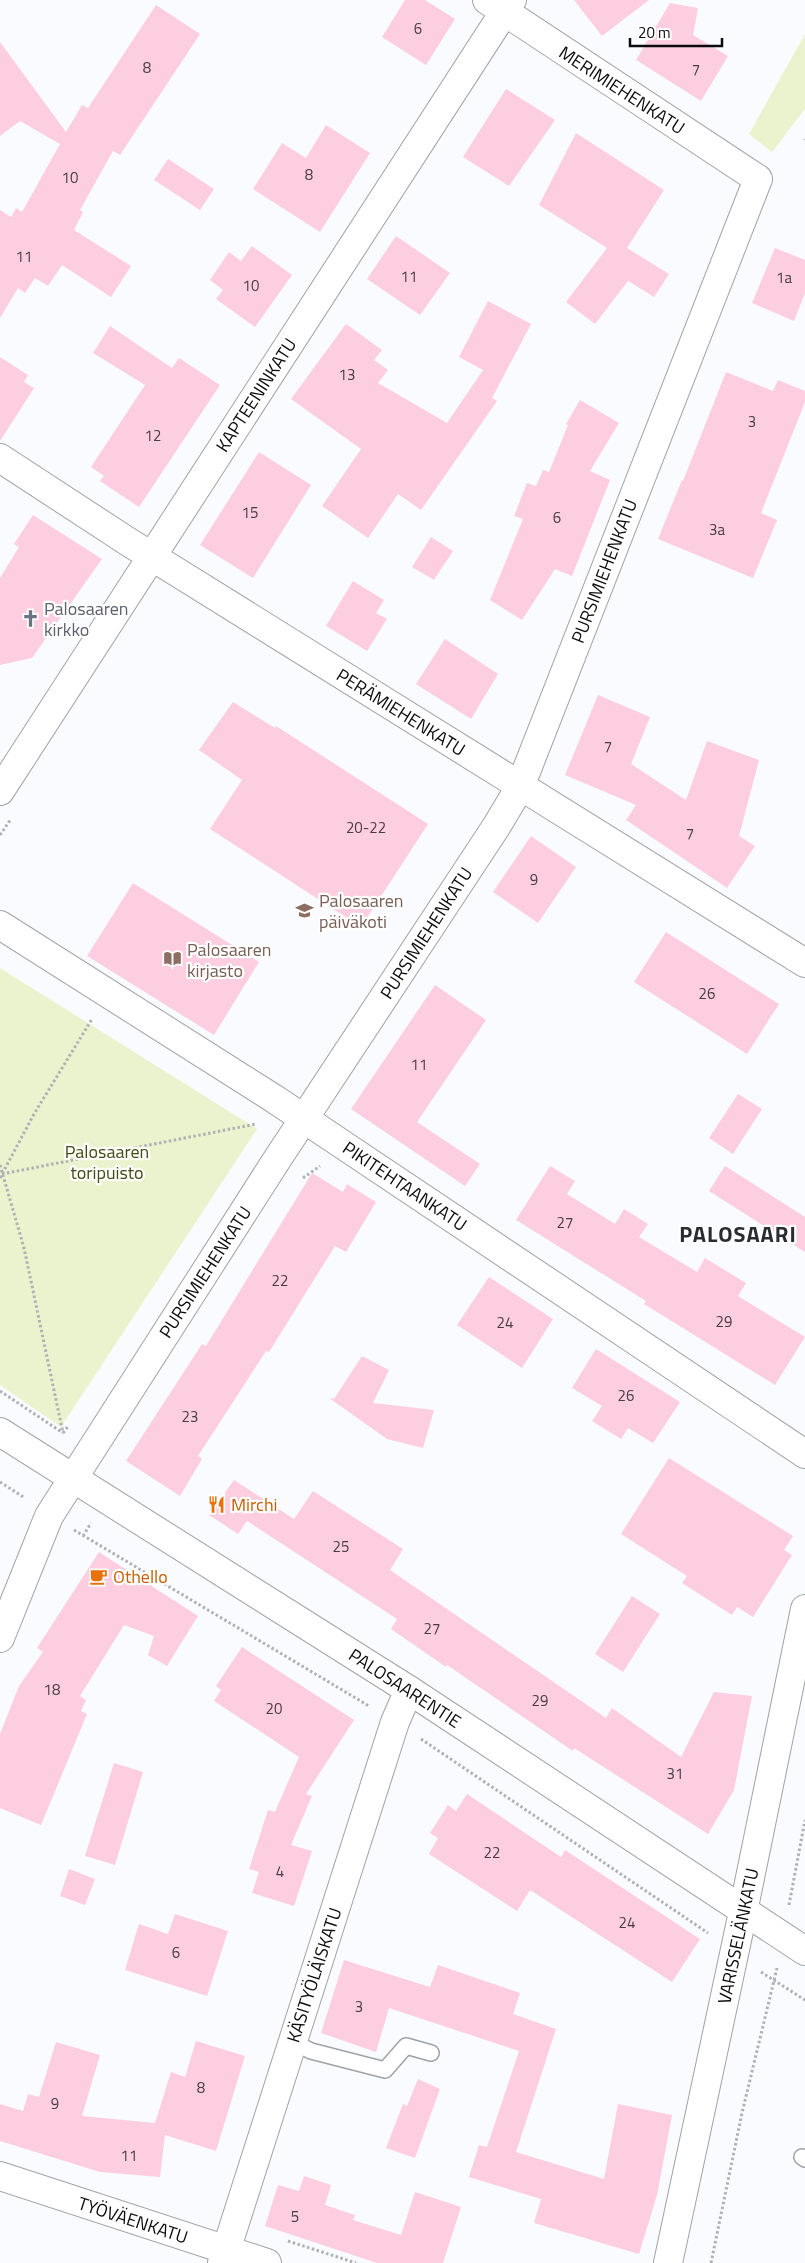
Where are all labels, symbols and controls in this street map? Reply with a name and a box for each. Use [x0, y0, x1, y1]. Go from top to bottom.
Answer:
scale bar [630, 15, 722, 47]
house number: 6 [414, 17, 422, 40]
text: 20 m [638, 21, 671, 44]
street label: MERIMIEHENKATU [554, 39, 690, 141]
house number: 8 [143, 56, 151, 79]
house number: 7 [692, 58, 700, 81]
house number: 8 [305, 163, 313, 186]
house number: 10 [62, 166, 78, 189]
house number: 11 [16, 245, 32, 268]
house number: 11 [401, 265, 417, 288]
house number: 1a [776, 266, 792, 289]
house number: 10 [243, 274, 259, 297]
street label: KAPTEENINKATU [209, 333, 303, 457]
house number: 13 [339, 363, 355, 386]
house number: 3 [748, 410, 756, 433]
house number: 12 [145, 424, 161, 447]
street label: PURSIMIEHENKATU [564, 495, 644, 647]
house number: 15 [242, 501, 258, 524]
house number: 6 [553, 506, 561, 529]
house number: 3a [709, 518, 725, 541]
place label: Palosaaren kirkko [44, 595, 128, 643]
church icon: Palosaaren kirkko [20, 608, 40, 628]
street label: PERÄMIEHENKATU [331, 662, 471, 762]
house number: 7 [604, 735, 612, 758]
house number: 20-22 [346, 816, 386, 839]
house number: 7 [686, 822, 694, 845]
street label: PURSIMIEHENKATU [373, 862, 479, 1004]
house number: 9 [530, 868, 538, 891]
place label: Palosaaren päiväkoti [319, 887, 403, 935]
school or university icon: Palosaaren päiväkoti [295, 900, 315, 920]
place label: Palosaaren kirjasto [187, 936, 271, 984]
library icon: Palosaaren kirjasto [163, 949, 183, 969]
house number: 26 [699, 982, 715, 1005]
house number: 11 [411, 1053, 427, 1076]
street label: PIKITEHTAANKATU [337, 1134, 473, 1238]
park label: Palosaaren toripuisto [65, 1138, 149, 1186]
street label: PURSIMIEHENKATU [152, 1201, 258, 1343]
house number: 27 [557, 1211, 573, 1234]
district label: PALOSAARI [679, 1217, 797, 1251]
house number: 22 [272, 1269, 288, 1292]
house number: 29 [716, 1310, 732, 1333]
house number: 24 [497, 1311, 513, 1334]
house number: 26 [618, 1384, 634, 1407]
house number: 23 [182, 1405, 198, 1428]
place label: Mirchi [231, 1491, 278, 1518]
restaurant icon: Mirchi [207, 1494, 227, 1514]
house number: 25 [333, 1535, 349, 1558]
place label: Othello [113, 1563, 168, 1590]
cafe icon: Othello [89, 1566, 109, 1586]
house number: 27 [424, 1617, 440, 1640]
street label: PALOSAARENTIE [344, 1642, 467, 1734]
house number: 18 [44, 1678, 60, 1701]
house number: 29 [532, 1689, 548, 1712]
house number: 20 [266, 1697, 282, 1720]
house number: 31 [667, 1762, 683, 1785]
house number: 22 [484, 1841, 500, 1864]
house number: 4 [276, 1860, 284, 1883]
street label: VARISSELÄNKATU [710, 1866, 766, 2006]
street label: KÄSITYÖLÄISKATU [279, 1904, 349, 2046]
house number: 24 [619, 1911, 635, 1934]
house number: 6 [172, 1941, 180, 1964]
house number: 3 [355, 1995, 363, 2018]
house number: 8 [197, 2076, 205, 2099]
house number: 9 [51, 2092, 59, 2115]
house number: 11 [121, 2144, 137, 2167]
street label: TYÖVÄENKATU [74, 2189, 192, 2251]
house number: 5 [291, 2205, 299, 2228]

